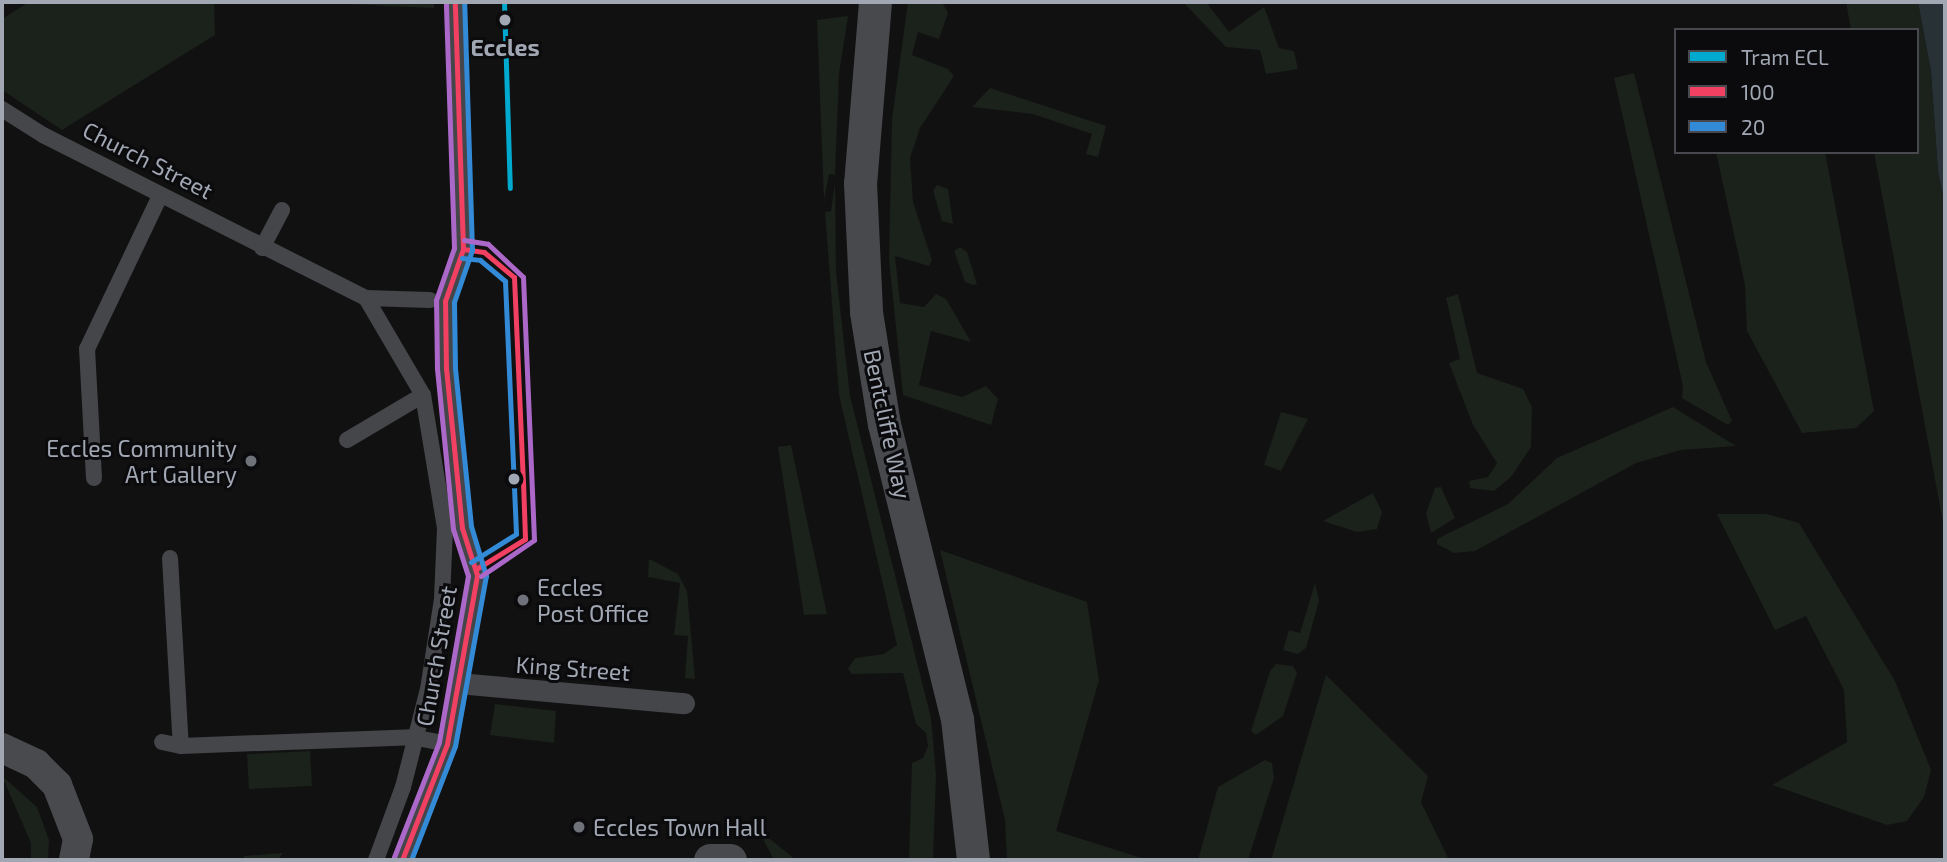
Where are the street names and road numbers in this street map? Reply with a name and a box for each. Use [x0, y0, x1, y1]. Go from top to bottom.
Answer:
street label: Church Street [78, 115, 218, 205]
street label: Bentcliffe Way [859, 347, 917, 501]
street label: Church Street [410, 584, 462, 728]
street label: King Street [515, 650, 631, 686]

